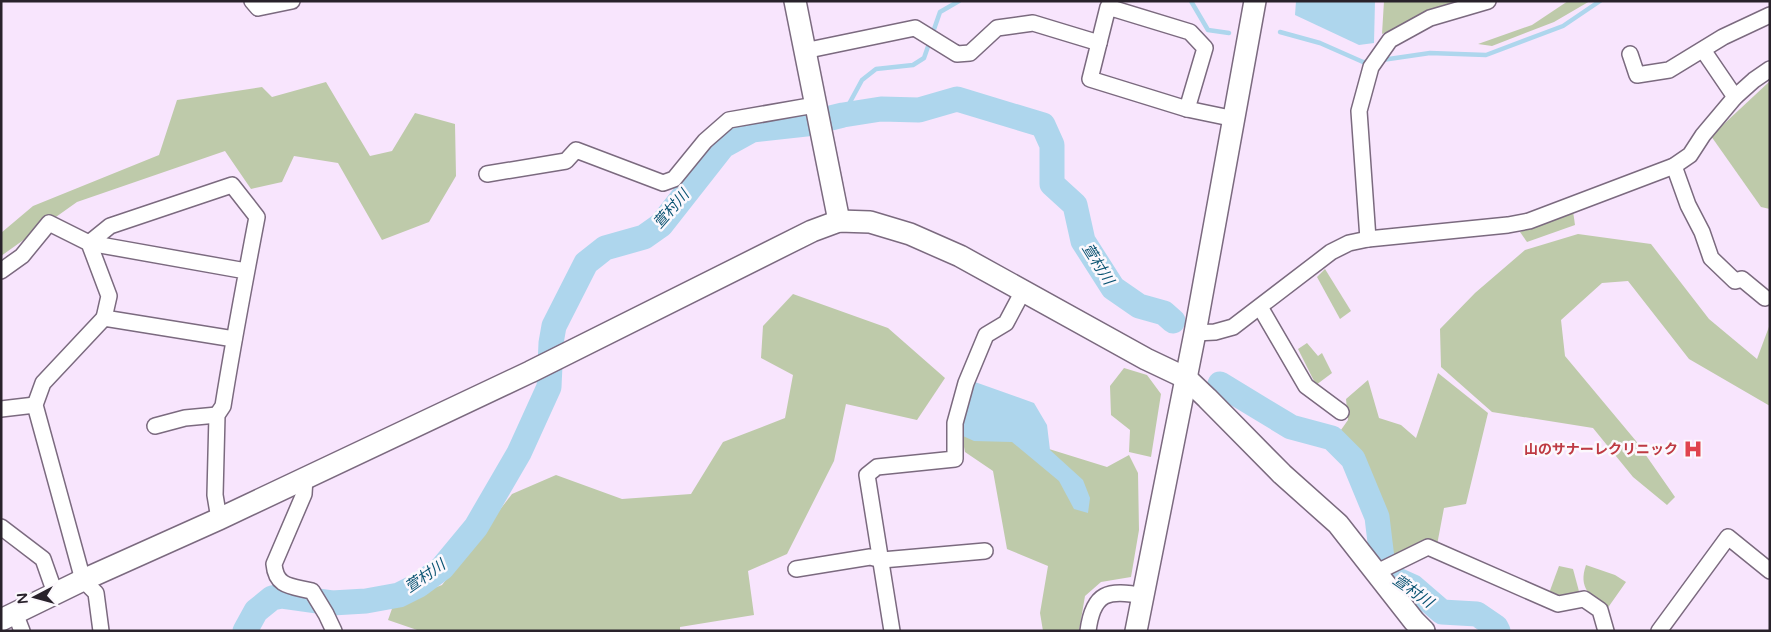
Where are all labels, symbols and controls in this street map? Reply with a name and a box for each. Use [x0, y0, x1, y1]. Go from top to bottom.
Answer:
water label: 萱村川 [649, 185, 694, 232]
water label: 萱村川 [1078, 240, 1119, 290]
hospital icon: 山のサナーレクリニック [1682, 438, 1704, 460]
place label: 山のサナーレクリニック [1524, 441, 1678, 458]
water label: 萱村川 [401, 555, 450, 596]
water label: 萱村川 [1389, 571, 1438, 612]
north arrow [10, 572, 60, 622]
text: N [14, 592, 32, 605]

